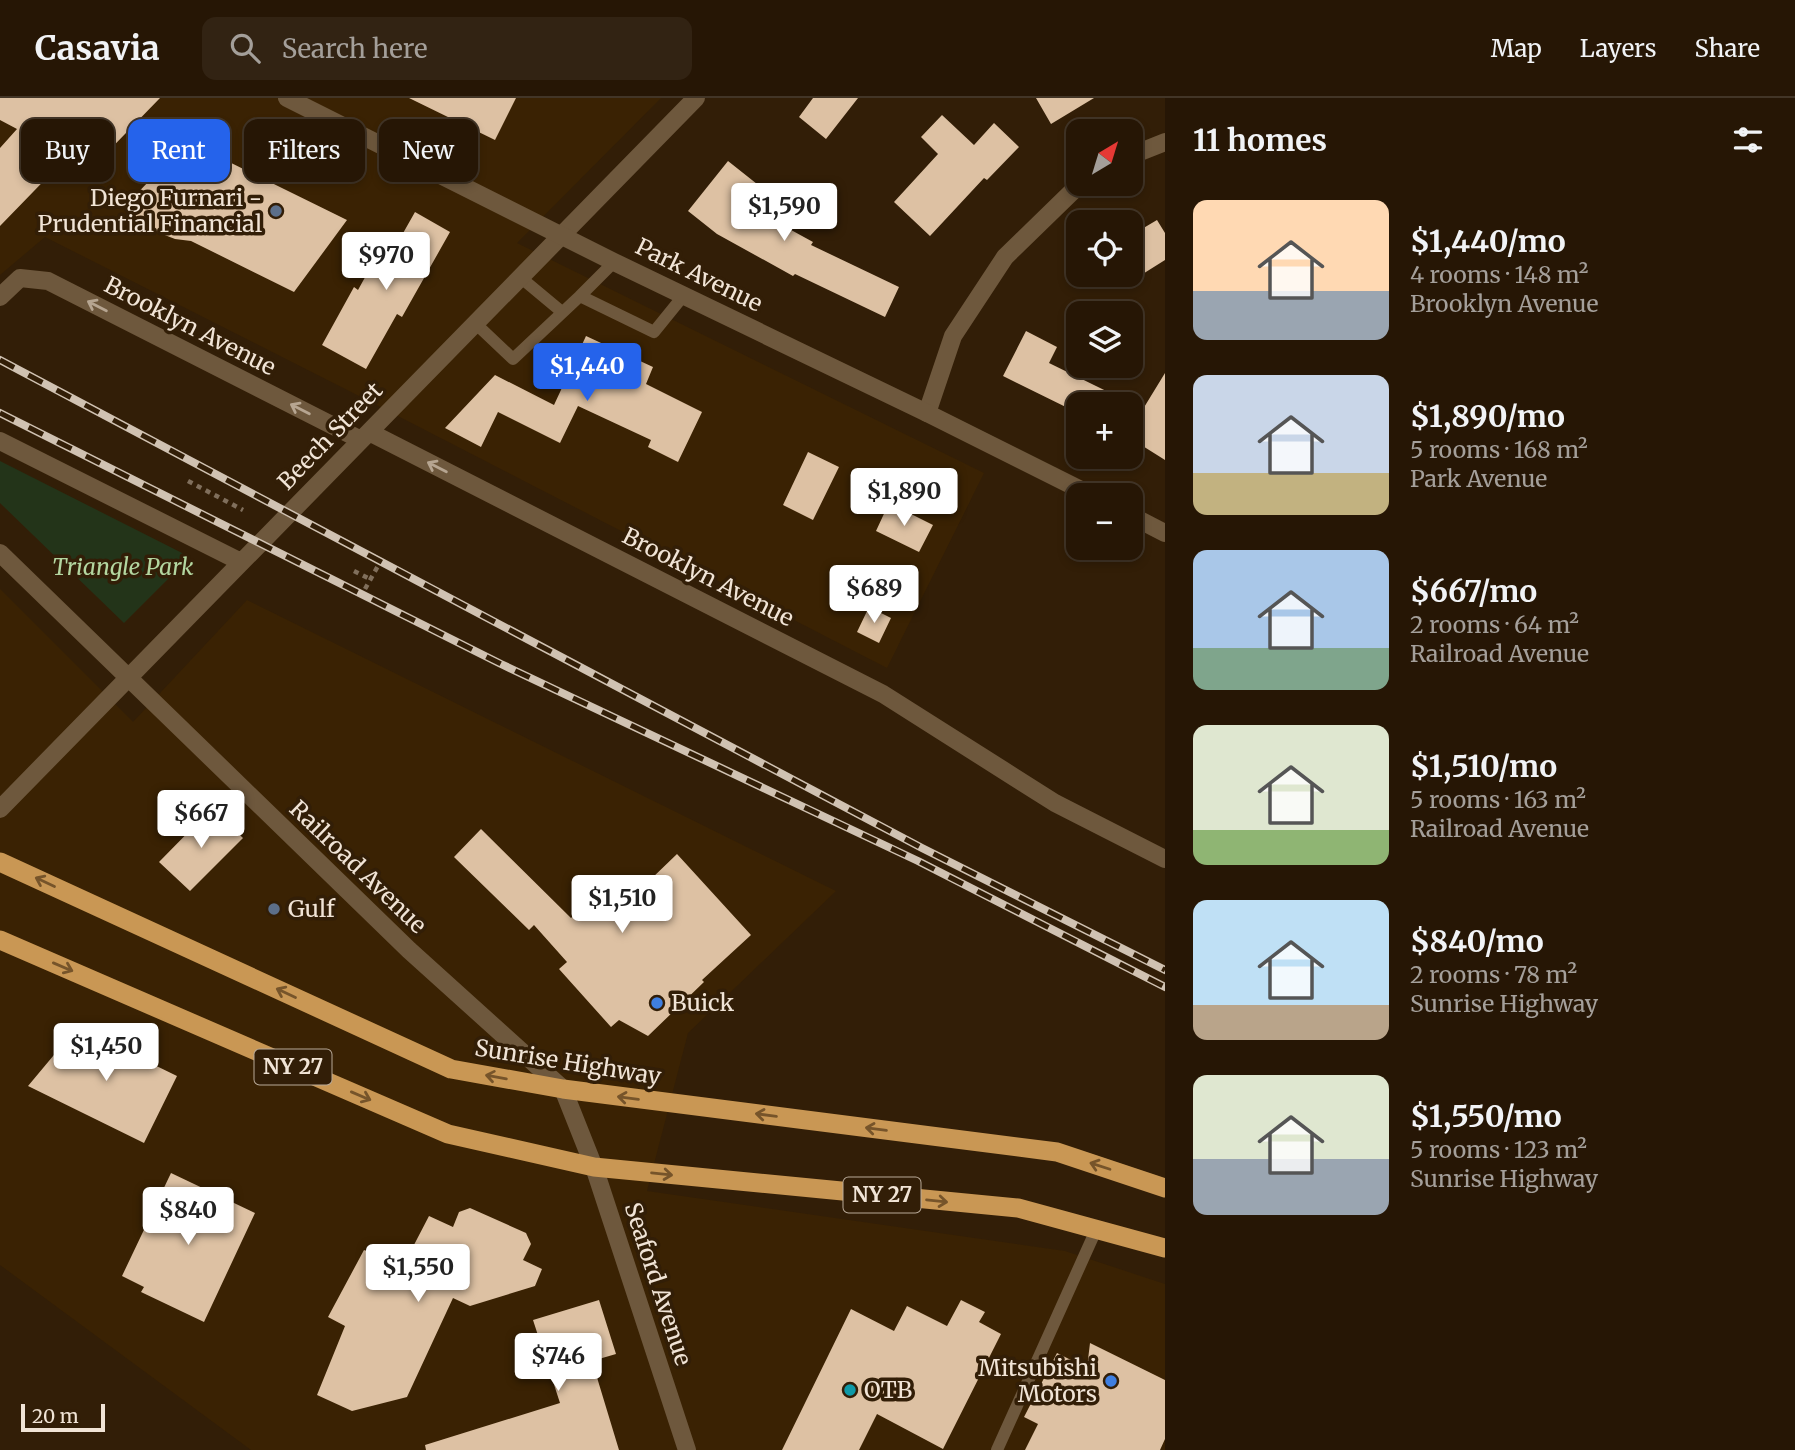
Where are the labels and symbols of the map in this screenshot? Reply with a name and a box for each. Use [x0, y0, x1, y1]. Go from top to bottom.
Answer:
north arrow [1066, 119, 1143, 196]
place label: Diego Furnari - Prudential Financial [37, 183, 262, 238]
pin: $1,590 [727, 184, 841, 243]
marker: Diego Furnari - Prudential Financial [268, 203, 284, 219]
street label: Park Avenue [631, 231, 767, 318]
pin: $970 [345, 232, 427, 292]
street label: Brooklyn Avenue [100, 270, 281, 381]
one-way arrow [87, 299, 108, 313]
pin: $1,440 [530, 344, 644, 403]
street label: Beech Street [271, 376, 388, 496]
one-way arrow [290, 402, 311, 416]
one-way arrow [427, 459, 448, 473]
pin: $1,890 [847, 468, 961, 528]
street label: Brooklyn Avenue [618, 521, 799, 632]
park label: Triangle Park [52, 552, 194, 581]
pin: $689 [833, 566, 915, 625]
pin: $667 [160, 790, 242, 850]
street label: Railroad Avenue [284, 794, 433, 939]
one-way arrow [35, 875, 56, 888]
pin: $1,510 [565, 876, 679, 935]
place label: Gulf [288, 894, 336, 923]
marker: Gulf [266, 901, 282, 917]
one-way arrow [51, 961, 73, 974]
one-way arrow [276, 986, 297, 999]
place label: Buick [671, 988, 734, 1017]
marker: Buick [649, 995, 665, 1011]
pin: $1,450 [49, 1024, 163, 1083]
street label: Sunrise Highway [473, 1032, 664, 1091]
road number: NY 27 [254, 1049, 332, 1084]
one-way arrow [485, 1070, 508, 1083]
one-way arrow [350, 1091, 372, 1104]
one-way arrow [617, 1091, 640, 1104]
one-way arrow [755, 1109, 778, 1122]
one-way arrow [865, 1123, 888, 1136]
one-way arrow [1089, 1159, 1111, 1172]
one-way arrow [650, 1168, 673, 1181]
road number: NY 27 [844, 1178, 920, 1212]
pin: $840 [147, 1188, 229, 1247]
one-way arrow [925, 1195, 948, 1208]
street label: Seaford Avenue [618, 1199, 698, 1369]
pin: $1,550 [361, 1244, 475, 1304]
pin: $746 [517, 1334, 599, 1393]
place label: Mitsubishi Motors [978, 1353, 1097, 1408]
marker: Mitsubishi Motors [1103, 1373, 1119, 1389]
place label: OTB [864, 1375, 912, 1404]
marker: OTB [842, 1382, 858, 1398]
scale bar [21, 1401, 105, 1433]

